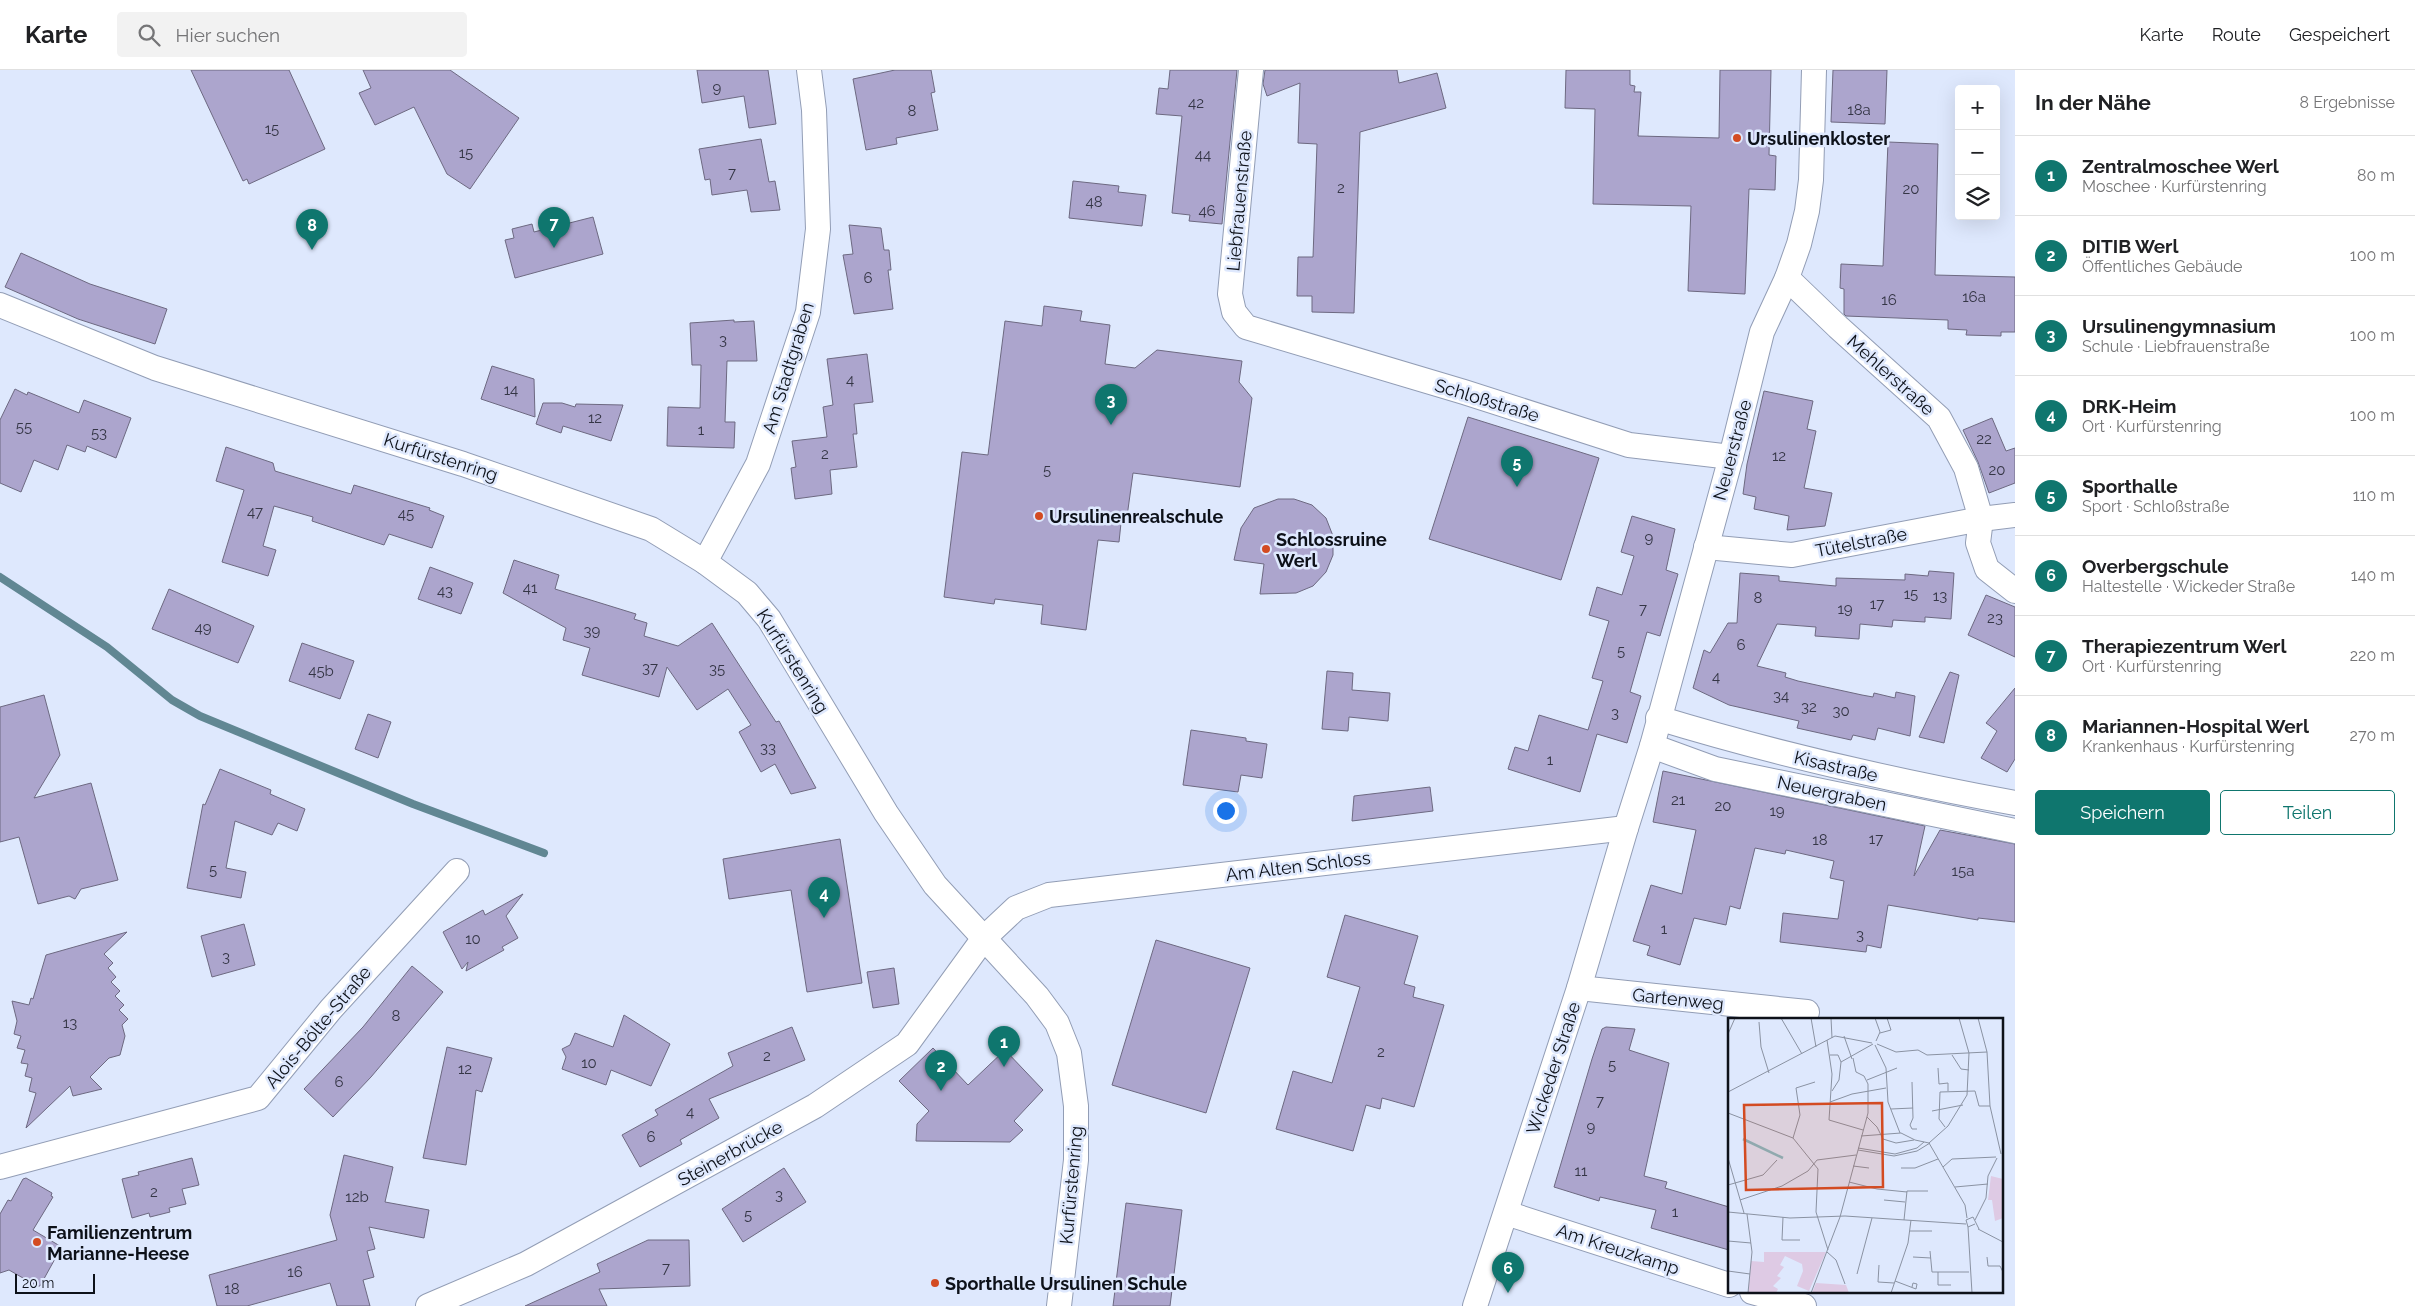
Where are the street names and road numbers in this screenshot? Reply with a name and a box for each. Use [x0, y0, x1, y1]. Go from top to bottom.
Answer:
street label: Liebfrauenstraße [1222, 129, 1256, 272]
street label: Am Stadtgraben [758, 300, 818, 436]
street label: Mehlerstraße [1843, 330, 1939, 420]
street label: Schloßstraße [1432, 374, 1542, 426]
street label: Neuerstraße [1709, 397, 1756, 503]
street label: Kurfürstenring [381, 429, 501, 485]
street label: Tütelstraße [1813, 523, 1909, 561]
street label: Kurfürstenring [753, 605, 833, 717]
street label: Kisastraße [1792, 746, 1880, 786]
street label: Neuergraben [1776, 771, 1888, 815]
street label: Am Alten Schloss [1224, 847, 1372, 885]
street label: Alois-Bölte-Straße [261, 961, 375, 1092]
street label: Gartenweg [1631, 984, 1725, 1014]
street label: Wickeder Straße [1522, 999, 1584, 1137]
street label: Steinerbrücke [674, 1115, 786, 1190]
street label: Kurfürstenring [1055, 1125, 1087, 1245]
street label: Am Kreuzkamp [1554, 1219, 1682, 1279]

